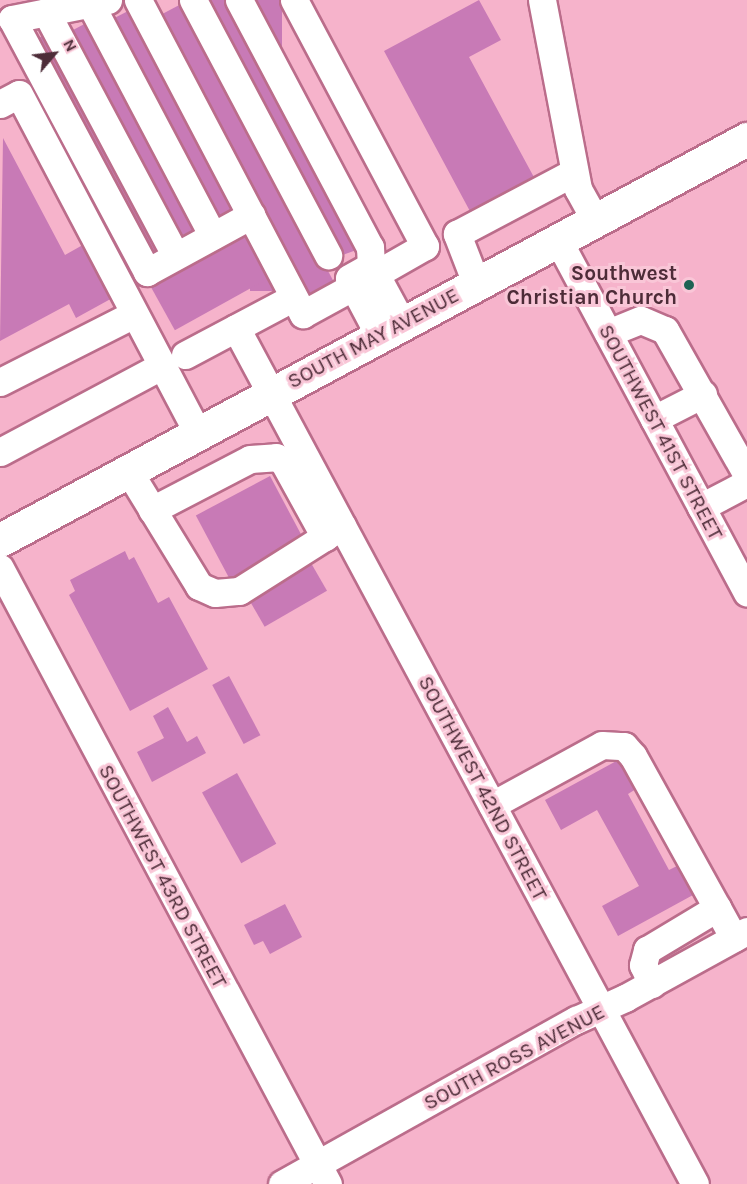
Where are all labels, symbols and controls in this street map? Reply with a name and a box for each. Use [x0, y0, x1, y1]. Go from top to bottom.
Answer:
north arrow [24, 24, 84, 84]
text: N [59, 36, 81, 55]
place label: Southwest Christian Church [507, 260, 677, 310]
marker: Southwest Christian Church [682, 278, 696, 292]
street label: SOUTH MAY AVENUE [283, 282, 463, 394]
street label: SOUTHWEST 41ST STREET [593, 320, 729, 544]
street label: SOUTHWEST 42ND STREET [413, 671, 553, 905]
street label: SOUTHWEST 43RD STREET [93, 760, 233, 992]
street label: SOUTH ROSS AVENUE [419, 999, 609, 1115]

